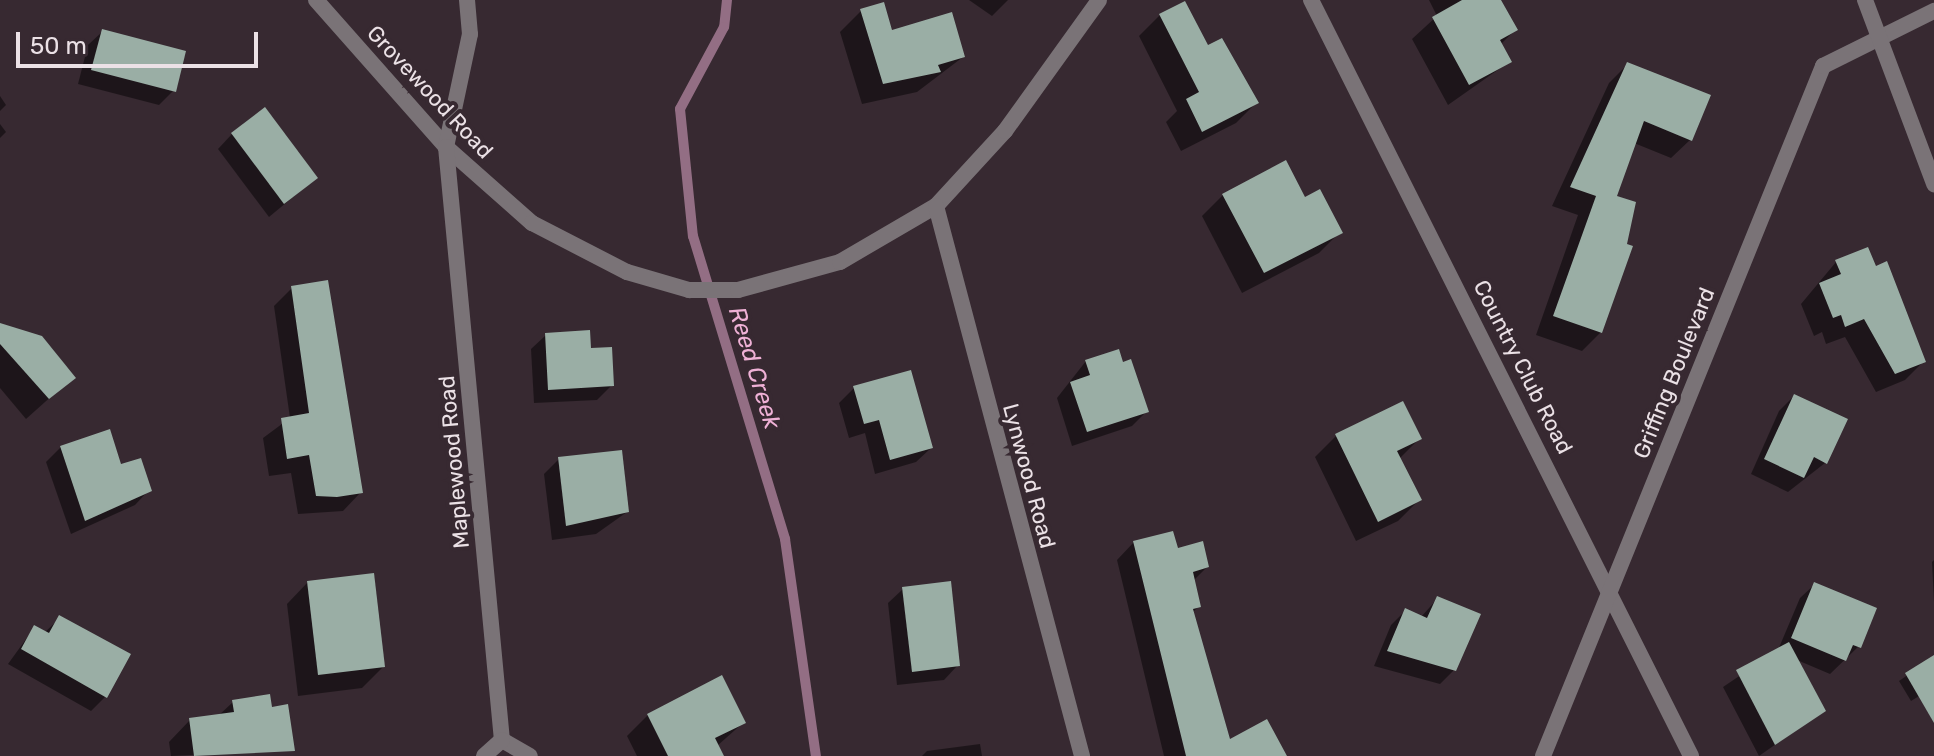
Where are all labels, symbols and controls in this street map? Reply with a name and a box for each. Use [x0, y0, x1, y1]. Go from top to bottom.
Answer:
scale bar [20, 16, 262, 66]
street label: Grovewood Road [362, 20, 498, 164]
text: 50 m [30, 32, 87, 60]
street label: Country Club Road [1468, 275, 1578, 459]
street label: Griffing Boulevard [1628, 284, 1720, 462]
water label: Reed Creek [722, 303, 786, 433]
street label: Maplewood Road [433, 375, 475, 549]
street label: Lynwood Road [997, 401, 1061, 551]

